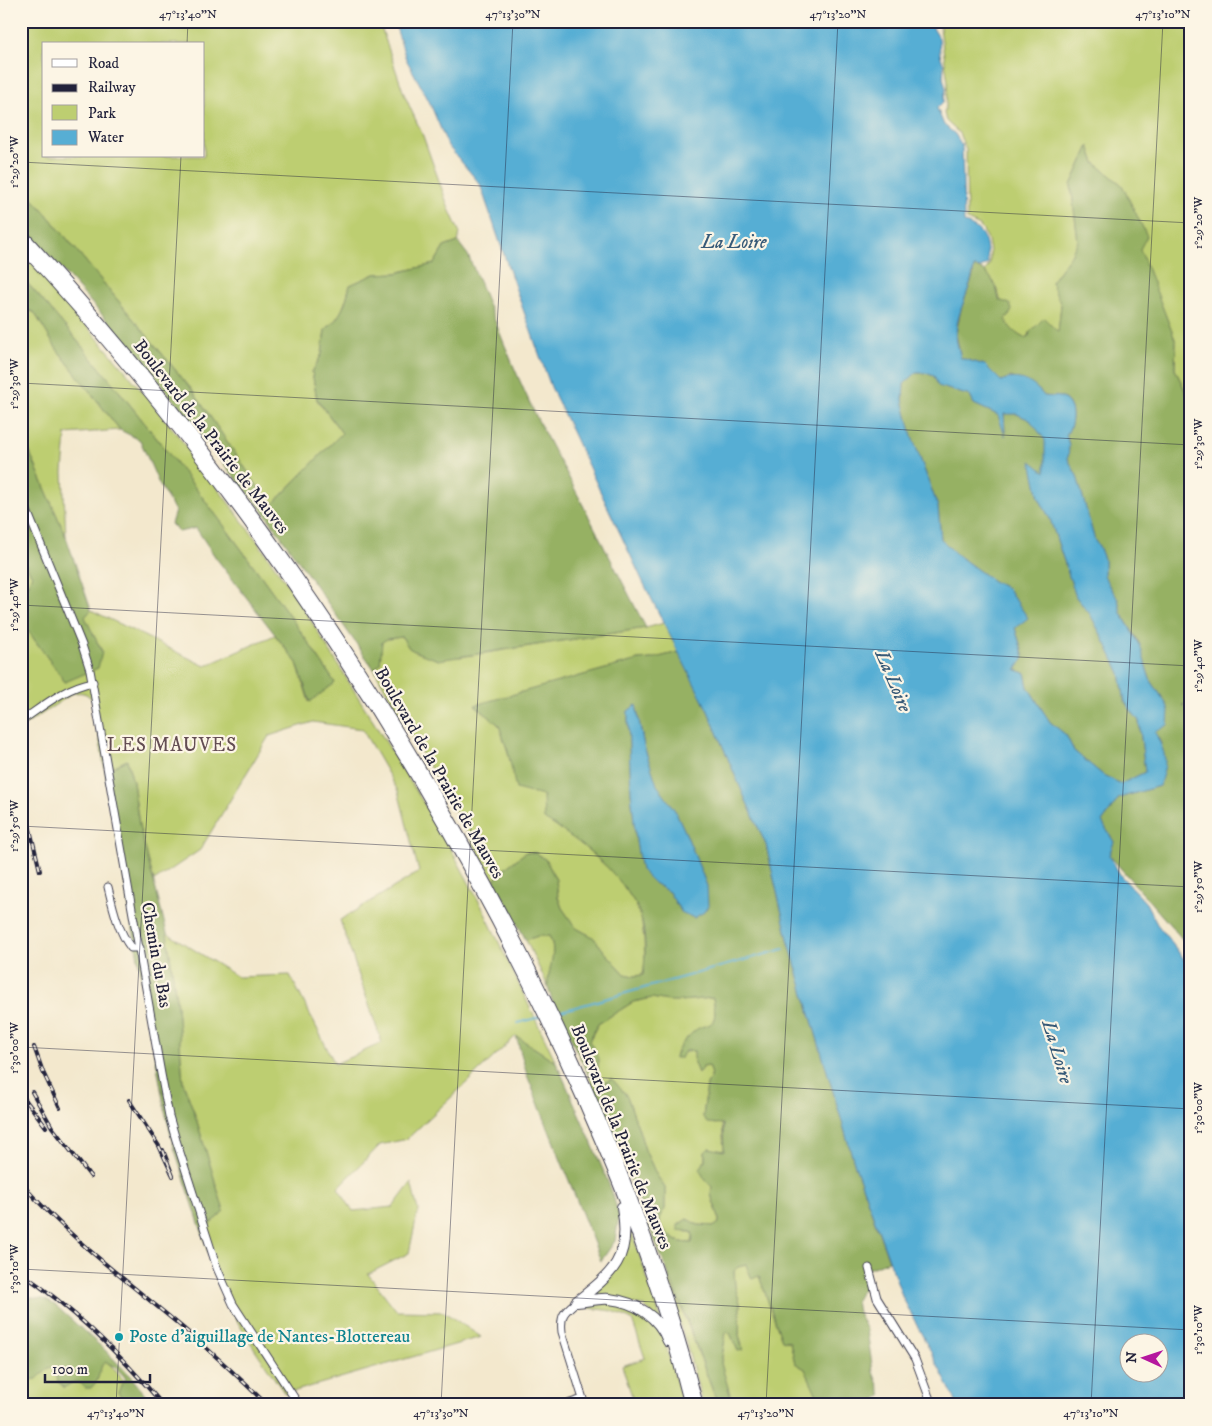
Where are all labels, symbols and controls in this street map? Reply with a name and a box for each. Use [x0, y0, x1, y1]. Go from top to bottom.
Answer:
text: 47°13'40"N [159, 7, 217, 22]
text: 47°13'30"N [485, 7, 541, 22]
text: 47°13'20"N [810, 7, 867, 22]
text: 47°13'10"N [1135, 7, 1191, 22]
legend [42, 42, 205, 158]
text: Road [88, 54, 120, 73]
text: Railway [88, 78, 136, 97]
text: Park [88, 104, 117, 123]
text: Water [87, 128, 124, 147]
text: 1°29'20"W [7, 135, 22, 188]
text: 1°29'20"W [1191, 196, 1206, 249]
water label: La Loire [700, 231, 767, 254]
street label: Boulevard de la Prairie de Mauves [128, 336, 294, 538]
text: 1°29'30"W [7, 357, 22, 410]
text: 1°29'30"W [1191, 417, 1206, 470]
text: 1°29'40"W [7, 577, 22, 632]
text: 1°29'40"W [1191, 638, 1206, 693]
water label: La Loire [869, 646, 917, 716]
street label: Boulevard de la Prairie de Mauves [369, 663, 509, 883]
district label: LES MAUVES [107, 734, 237, 757]
text: 1°29'50"W [7, 799, 22, 852]
text: 1°29'50"W [1191, 860, 1206, 913]
street label: Chemin du Bas [136, 900, 176, 1010]
water label: La Loire [1036, 1017, 1078, 1087]
text: 1°30'00"W [7, 1021, 22, 1074]
street label: Boulevard de la Prairie de Mauves [566, 1021, 676, 1253]
text: 1°30'00"W [1191, 1081, 1206, 1134]
text: 1°30'10"W [7, 1243, 22, 1294]
text: 1°30'10"W [1191, 1304, 1206, 1355]
place label: Poste d’aiguillage de Nantes-Blottereau [129, 1326, 411, 1348]
marker: Poste d’aiguillage de Nantes-Blottereau [113, 1331, 125, 1343]
north arrow [1120, 1334, 1170, 1384]
scale bar [45, 1351, 150, 1383]
text: N [1123, 1351, 1141, 1364]
text: 100 m [52, 1360, 88, 1379]
text: 47°13'40"N [87, 1406, 145, 1421]
text: 47°13'30"N [413, 1406, 469, 1421]
text: 47°13'20"N [738, 1406, 795, 1421]
text: 47°13'10"N [1063, 1406, 1119, 1421]

